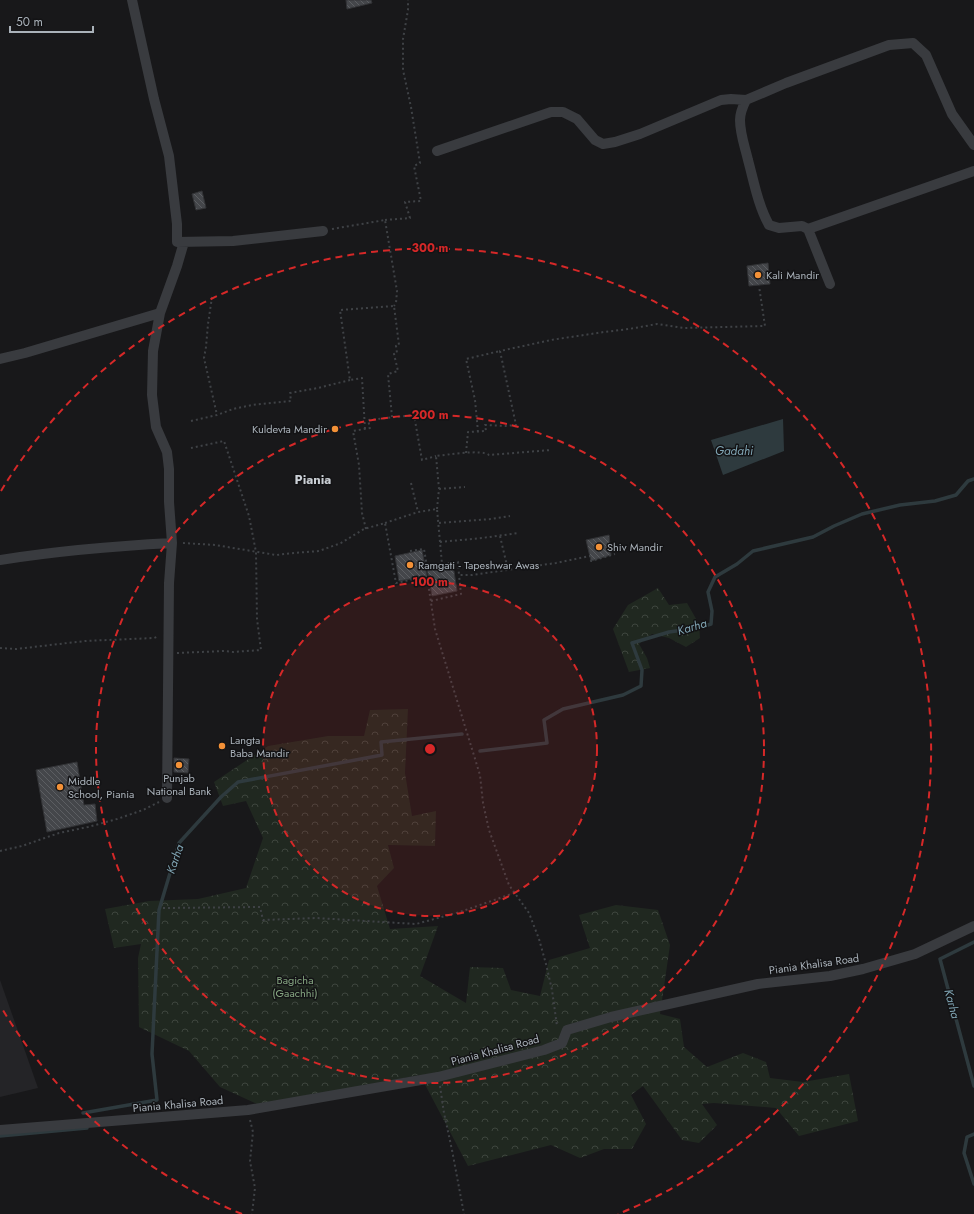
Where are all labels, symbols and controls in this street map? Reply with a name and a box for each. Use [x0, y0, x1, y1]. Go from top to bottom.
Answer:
scale bar [10, 8, 93, 34]
text: 50 m [16, 13, 43, 31]
text: 300 m [412, 239, 449, 257]
place label: Kali Mandir [766, 267, 819, 283]
marker: Kali Mandir [753, 270, 763, 280]
text: 200 m [411, 406, 449, 424]
place label: Kuldevta Mandir [252, 421, 327, 437]
marker: Kuldevta Mandir [330, 424, 340, 434]
water label: Gadahi [715, 442, 754, 460]
district label: Piania [295, 470, 331, 489]
place label: Shiv Mandir [607, 539, 663, 555]
marker: Shiv Mandir [594, 542, 604, 552]
place label: Ramgati - Tapeshwar Awas [418, 557, 540, 573]
marker: Ramgati - Tapeshwar Awas [405, 560, 415, 570]
text: 100 m [412, 573, 448, 591]
water label: Karha [675, 614, 709, 640]
place label: Langta Baba Mandir [230, 732, 289, 761]
marker: Langta Baba Mandir [217, 741, 227, 751]
centre of rings [423, 742, 437, 756]
marker: Punjab National Bank [174, 760, 184, 770]
place label: Punjab National Bank [147, 770, 211, 799]
place label: Middle School, Piania [68, 773, 134, 802]
marker: Middle School, Piania [55, 782, 65, 792]
water label: Karha [162, 842, 189, 876]
street label: Piania Khalisa Road [768, 950, 860, 978]
park label: Bagicha (Gaachhi) [272, 972, 318, 1001]
water label: Karha [939, 987, 965, 1021]
street label: Piania Khalisa Road [449, 1031, 541, 1069]
street label: Piania Khalisa Road [132, 1092, 224, 1116]

